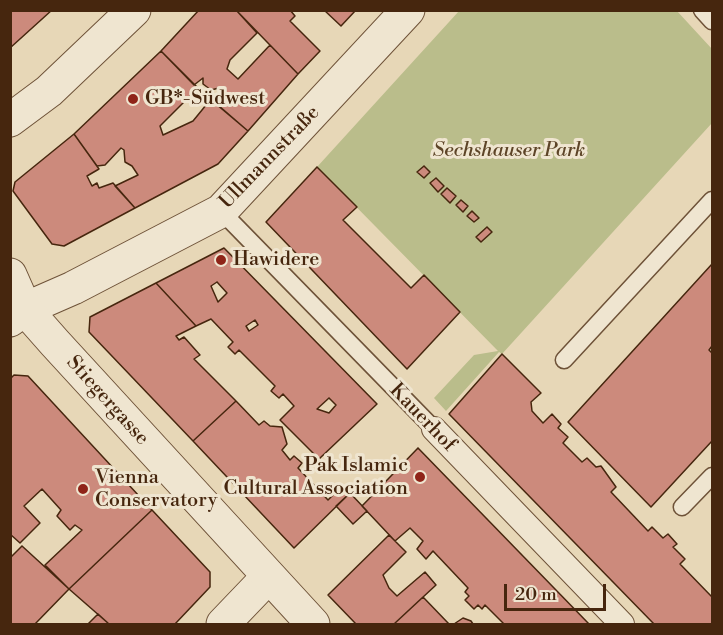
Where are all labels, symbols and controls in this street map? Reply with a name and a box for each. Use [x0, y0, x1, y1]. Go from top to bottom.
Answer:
place label: GB*-Südwest [145, 87, 265, 111]
marker: GB*-Südwest [126, 92, 140, 106]
street label: Ullmannstraße [215, 101, 325, 215]
park label: Sechshauser Park [433, 139, 585, 163]
place label: Hawidere [233, 248, 319, 272]
marker: Hawidere [214, 253, 228, 267]
street label: Stiegergasse [61, 351, 153, 451]
street label: Kauerhof [384, 379, 460, 457]
place label: Pak Islamic Cultural Association [224, 454, 408, 501]
place label: Vienna Conservatory [95, 466, 217, 513]
marker: Pak Islamic Cultural Association [413, 470, 427, 484]
marker: Vienna Conservatory [76, 482, 90, 496]
scale bar [507, 572, 609, 610]
text: 20 m [515, 583, 557, 606]

